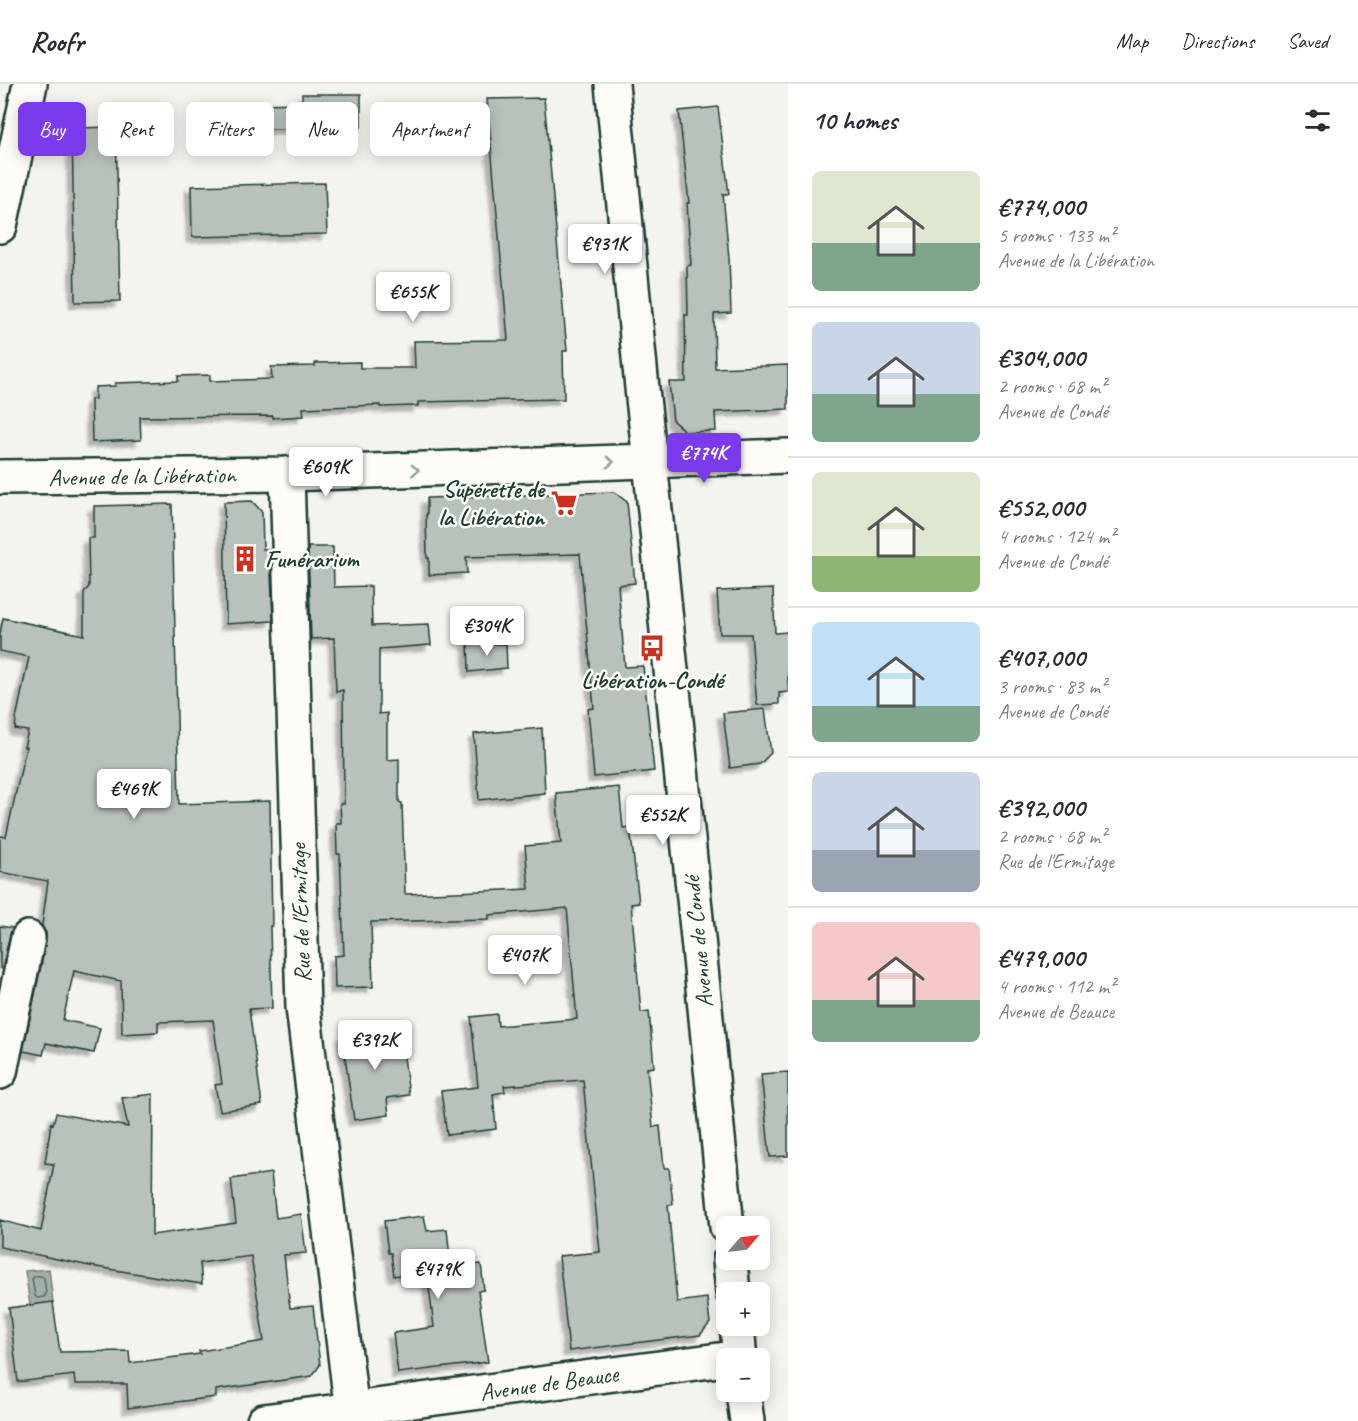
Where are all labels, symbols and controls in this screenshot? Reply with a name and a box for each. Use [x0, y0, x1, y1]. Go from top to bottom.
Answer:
text: Roofr [30, 24, 84, 59]
text: Map [1116, 28, 1148, 54]
text: Directions [1181, 28, 1254, 54]
text: Saved [1287, 28, 1328, 54]
chip: Buy [18, 102, 86, 156]
chip: Rent [98, 102, 174, 156]
chip: Filters [186, 102, 274, 156]
chip: New [286, 102, 358, 156]
chip: Apartment [370, 102, 490, 156]
text: 10 homes [812, 104, 897, 137]
icon: filters [1301, 104, 1334, 137]
text: €774,000 [998, 190, 1085, 223]
icon: home [860, 195, 932, 267]
text: 5 rooms · 133 m² [998, 223, 1115, 248]
pin: €931K [563, 224, 647, 275]
text: €931K [582, 231, 628, 256]
text: Avenue de la Libération [998, 248, 1154, 273]
pin: €655K [371, 272, 455, 323]
text: €655K [390, 279, 436, 304]
text: €304,000 [998, 341, 1085, 374]
icon: home [860, 346, 932, 418]
text: 2 rooms · 68 m² [998, 374, 1106, 399]
text: Avenue de Condé [998, 399, 1108, 424]
pin: €774K [662, 433, 746, 484]
text: €774K [681, 440, 727, 465]
pin: €609K [284, 447, 368, 498]
text: €609K [303, 454, 349, 479]
one-way arrow [606, 456, 615, 468]
street label: Avenue de la Libération [48, 459, 237, 493]
one-way arrow [411, 463, 420, 476]
place label: Supérette de la Libération [438, 474, 546, 532]
supermarket icon: Supérette de la Libération [549, 488, 579, 518]
text: €552,000 [998, 491, 1084, 524]
icon: home [860, 496, 932, 568]
text: 4 rooms · 124 m² [998, 524, 1115, 549]
building icon: Funérarium [230, 544, 260, 574]
place label: Funérarium [265, 544, 360, 574]
text: Avenue de Condé [998, 549, 1108, 574]
pin: €304K [445, 606, 529, 657]
text: €304K [464, 613, 510, 638]
bus stop icon: Libération-Condé [637, 633, 667, 663]
text: €407,000 [998, 641, 1085, 674]
icon: home [860, 646, 932, 718]
place label: Libération-Condé [581, 665, 727, 695]
text: 3 rooms · 83 m² [998, 674, 1106, 699]
text: Avenue de Condé [998, 699, 1108, 724]
pin: €469K [92, 769, 176, 820]
text: €469K [111, 776, 157, 801]
text: €392,000 [998, 791, 1085, 824]
pin: €552K [621, 795, 705, 846]
icon: home [860, 796, 932, 868]
text: €552K [640, 802, 686, 827]
text: 2 rooms · 68 m² [998, 824, 1106, 849]
street label: Rue de l'Ermitage [283, 841, 317, 983]
text: Rue de l'Ermitage [998, 849, 1114, 874]
street label: Avenue de Condé [676, 871, 720, 1009]
pin: €407K [483, 935, 567, 986]
text: €479,000 [998, 941, 1085, 974]
text: €407K [502, 942, 548, 967]
icon: home [860, 946, 932, 1018]
text: 4 rooms · 112 m² [998, 974, 1115, 999]
text: Avenue de Beauce [998, 999, 1114, 1024]
pin: €392K [333, 1020, 417, 1071]
text: €392K [352, 1027, 398, 1052]
north arrow [716, 1216, 770, 1270]
map controls [716, 1216, 770, 1402]
pin: €479K [396, 1249, 480, 1300]
text: €479K [415, 1256, 461, 1281]
button: + [716, 1282, 770, 1336]
button: − [716, 1348, 770, 1402]
street label: Avenue de Beauce [478, 1358, 622, 1408]

